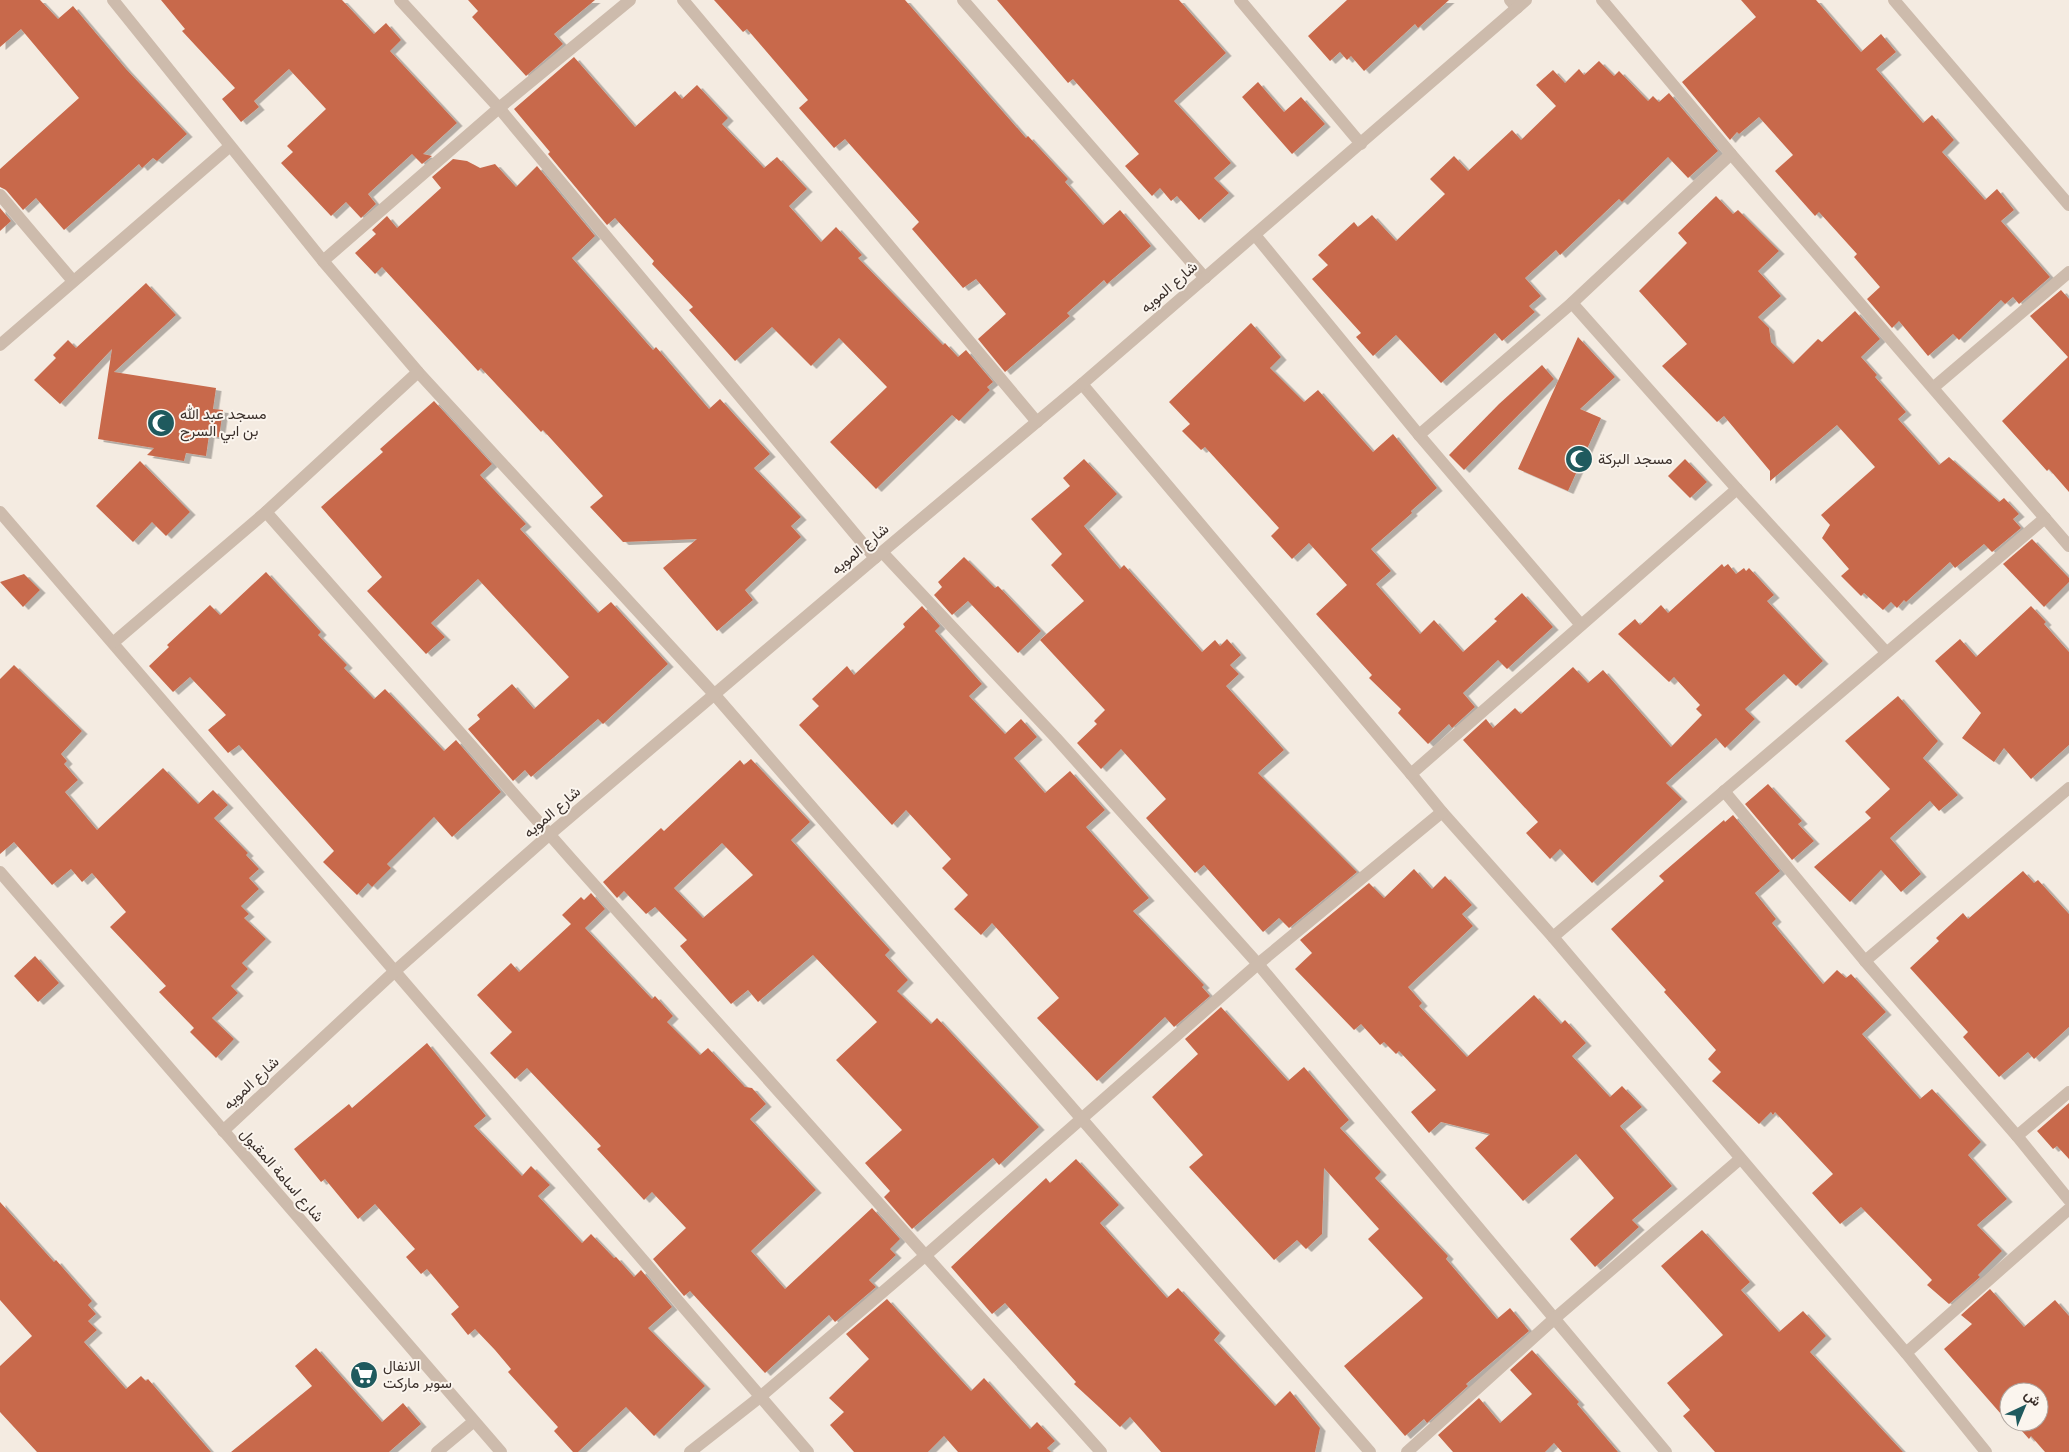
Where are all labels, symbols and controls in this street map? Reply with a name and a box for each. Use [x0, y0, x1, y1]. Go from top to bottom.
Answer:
street label: شارع المويه [1137, 257, 1203, 318]
place label: مسجد عبد الله بن ابي السرح [180, 405, 267, 444]
mosque icon: مسجد عبد الله بن ابي السرح [146, 408, 176, 438]
mosque icon: مسجد البركة [1564, 444, 1594, 474]
place label: مسجد البركة [1598, 450, 1673, 468]
street label: شارع المويه [828, 520, 894, 580]
street label: شارع المويه [520, 782, 586, 843]
street label: شارع المويه [219, 1053, 284, 1115]
street label: شارع اسامة المقبول [235, 1124, 328, 1227]
place label: الانفال سوبر ماركت [383, 1357, 452, 1392]
supermarket icon: الانفال سوبر ماركت [349, 1360, 379, 1390]
north arrow [1999, 1382, 2049, 1432]
text: ش [2021, 1386, 2045, 1410]

